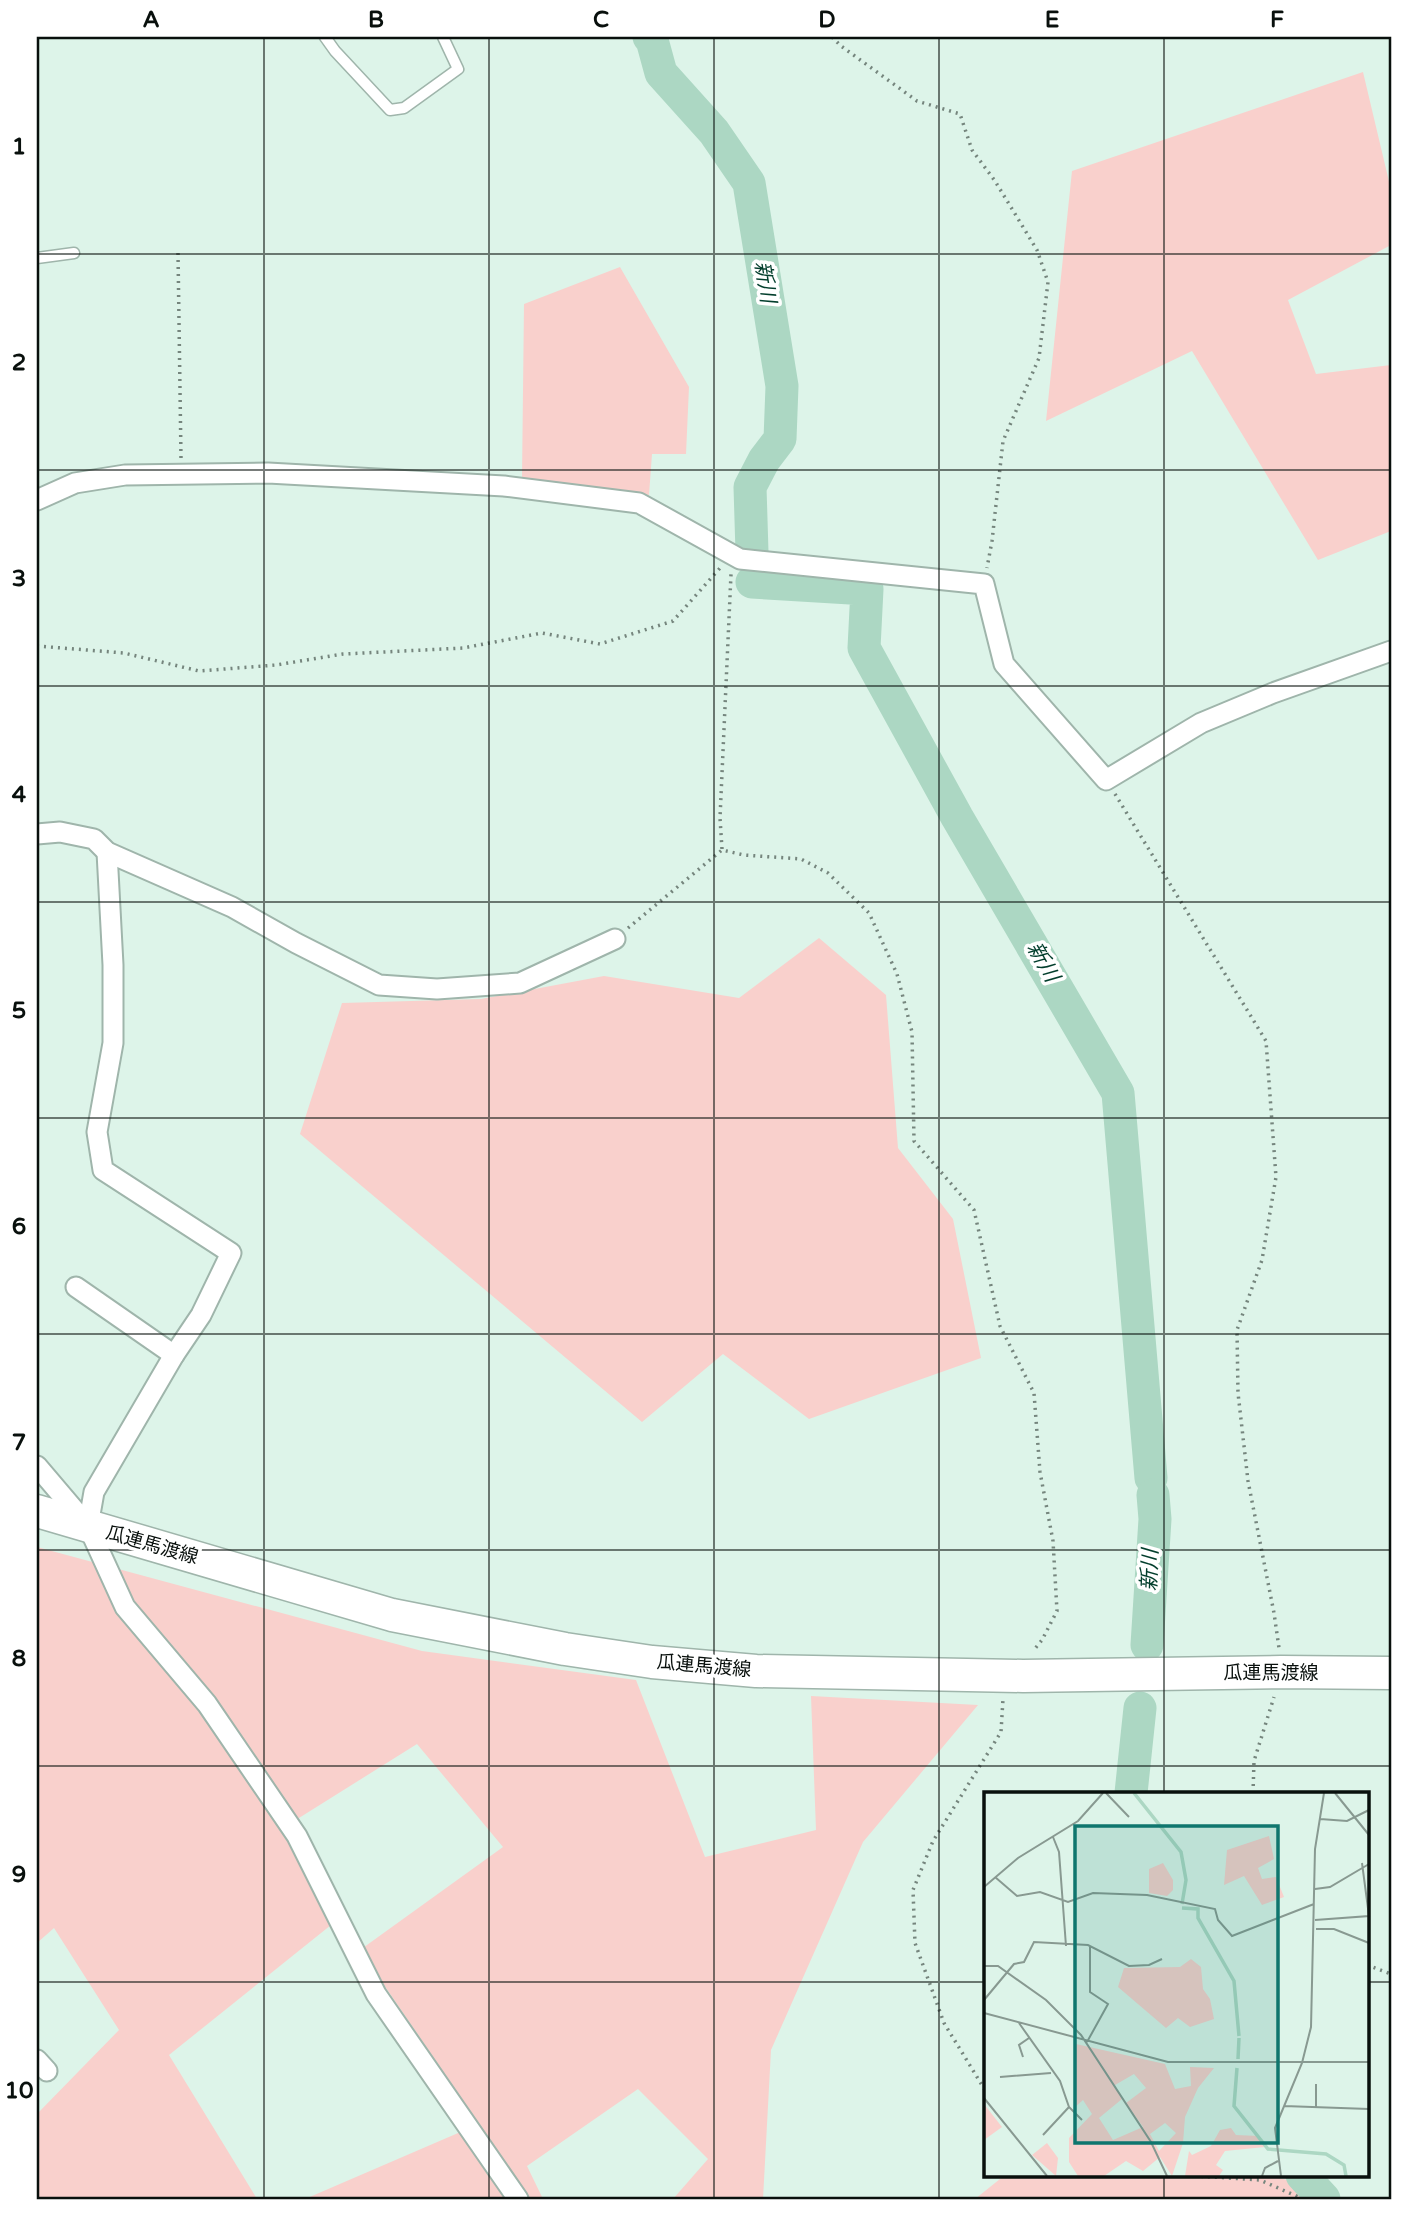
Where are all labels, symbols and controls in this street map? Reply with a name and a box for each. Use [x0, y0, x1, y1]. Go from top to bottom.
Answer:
text: A [142, 6, 160, 34]
text: B [368, 6, 384, 34]
text: C [593, 6, 609, 34]
text: D [818, 6, 836, 34]
text: E [1045, 6, 1059, 34]
text: F [1270, 6, 1284, 34]
text: 1 [12, 133, 26, 161]
water label: 新川 [749, 259, 781, 307]
text: 2 [12, 349, 26, 377]
text: 3 [12, 565, 26, 593]
text: 4 [12, 781, 27, 809]
water label: 新川 [1022, 938, 1065, 988]
text: 5 [12, 997, 26, 1025]
text: 6 [12, 1213, 26, 1241]
text: 7 [12, 1429, 26, 1457]
street label: 瓜連馬渡線 [103, 1521, 201, 1569]
water label: 新川 [1137, 1547, 1163, 1591]
text: 8 [12, 1645, 26, 1673]
street label: 瓜連馬渡線 [656, 1651, 752, 1681]
street label: 瓜連馬渡線 [1223, 1662, 1319, 1684]
inset map [984, 1792, 1368, 2176]
text: 9 [12, 1861, 26, 1889]
text: 10 [5, 2077, 33, 2105]

